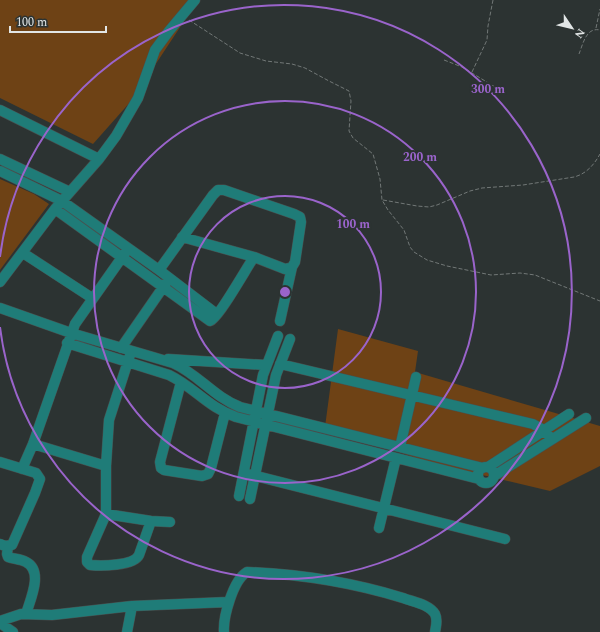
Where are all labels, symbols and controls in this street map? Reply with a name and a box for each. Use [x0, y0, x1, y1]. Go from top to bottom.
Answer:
scale bar [10, 8, 106, 34]
north arrow [552, 8, 592, 48]
text: 100 m [16, 13, 47, 32]
text: N [570, 25, 589, 42]
text: 300 m [471, 80, 505, 99]
text: 200 m [403, 148, 437, 167]
text: 100 m [336, 215, 370, 234]
centre of rings [278, 285, 292, 299]

